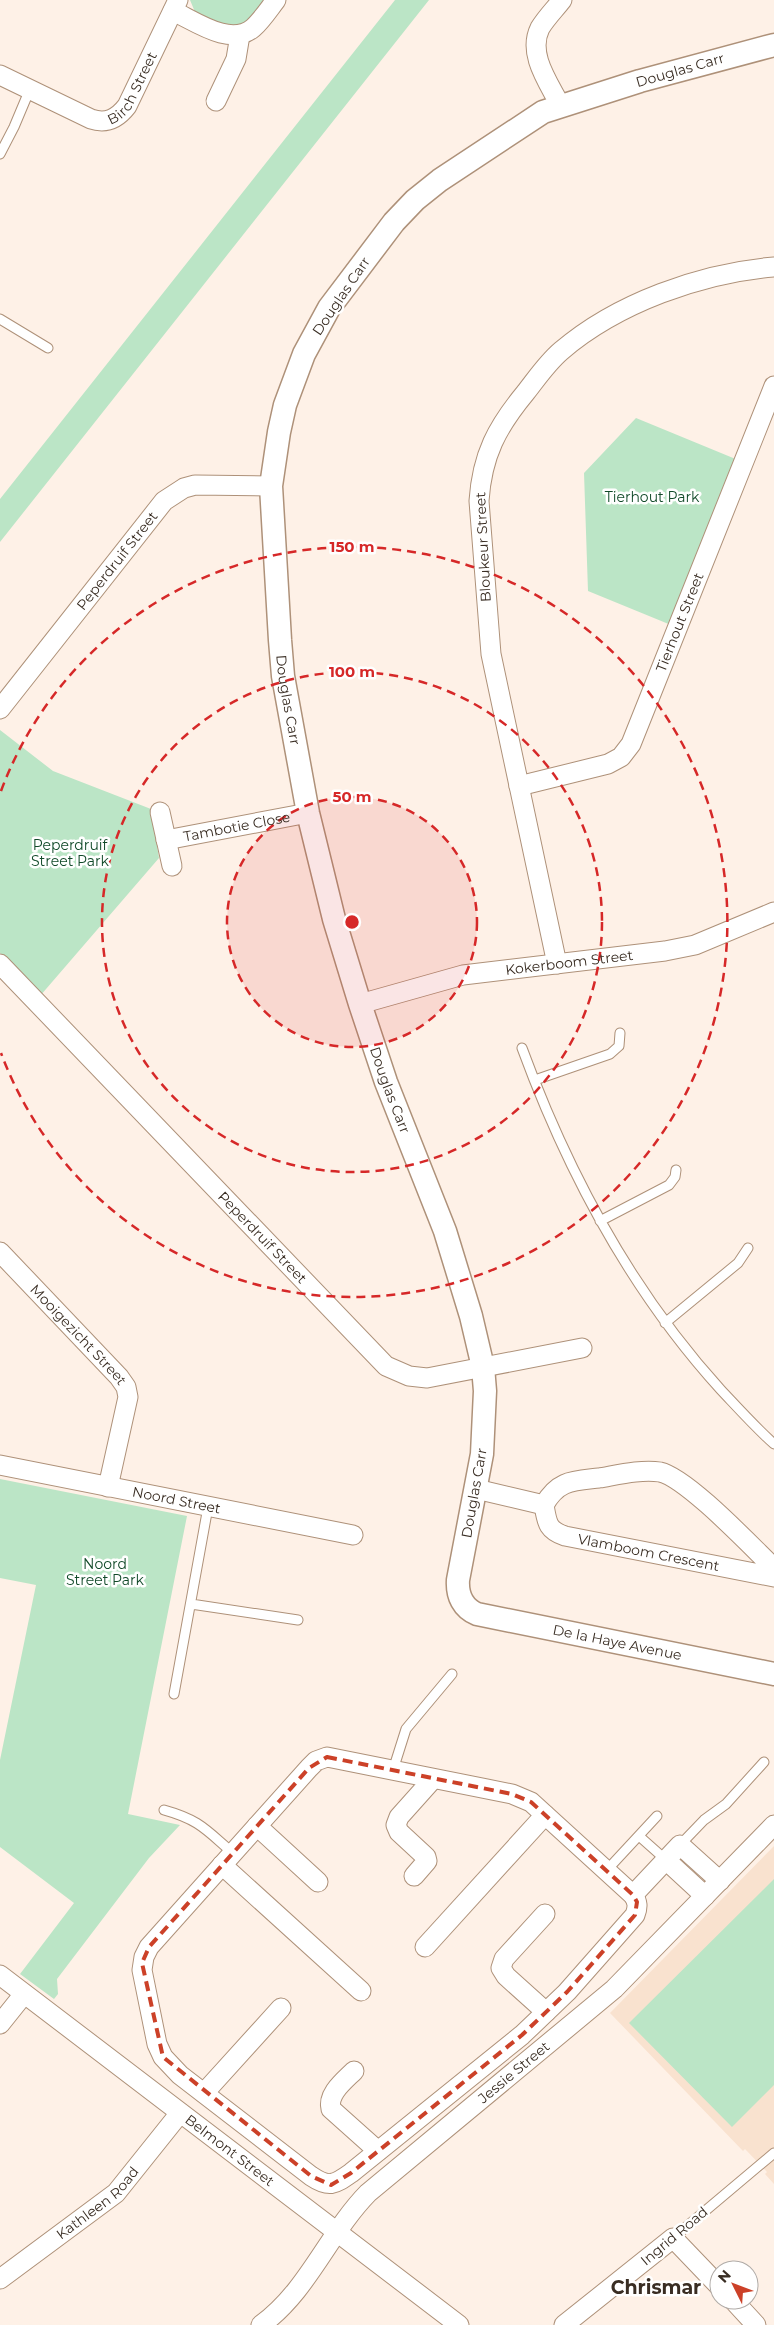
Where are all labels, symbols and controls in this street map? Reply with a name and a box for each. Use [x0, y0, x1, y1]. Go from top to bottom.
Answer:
street label: Birch Street [104, 49, 161, 129]
street label: Douglas Carr [634, 49, 727, 91]
street label: Douglas Carr [308, 253, 374, 339]
park label: Tierhout Park [605, 488, 700, 506]
street label: Bloukeur Street [471, 491, 495, 602]
street label: Peperdruif Street [73, 507, 162, 614]
text: 150 m [330, 537, 374, 556]
street label: Tierhout Street [652, 570, 708, 674]
street label: Douglas Carr [272, 654, 304, 747]
text: 100 m [329, 662, 375, 681]
text: 50 m [332, 787, 372, 806]
street label: Tambotie Close [182, 808, 292, 846]
park label: Peperdruif Street Park [31, 836, 110, 870]
centre of rings [343, 913, 361, 931]
street label: Kokerboom Street [504, 946, 634, 979]
street label: Douglas Carr [366, 1044, 415, 1136]
street label: Peperdruif Street [214, 1188, 311, 1287]
street label: Mooigezicht Street [26, 1280, 131, 1389]
street label: Douglas Carr [457, 1446, 491, 1539]
street label: Noord Street [131, 1482, 223, 1518]
street label: Vlamboom Crescent [576, 1530, 721, 1575]
park label: Noord Street Park [66, 1555, 145, 1589]
street label: De la Haye Avenue [551, 1621, 683, 1664]
street label: Jessie Street [474, 2037, 553, 2108]
street label: Belmont Street [182, 2110, 278, 2190]
street label: Kathleen Road [53, 2163, 143, 2243]
street label: Ingrid Road [637, 2203, 711, 2269]
north arrow [709, 2260, 759, 2310]
text: N [714, 2266, 735, 2287]
district label: Chrismar [611, 2276, 701, 2299]

